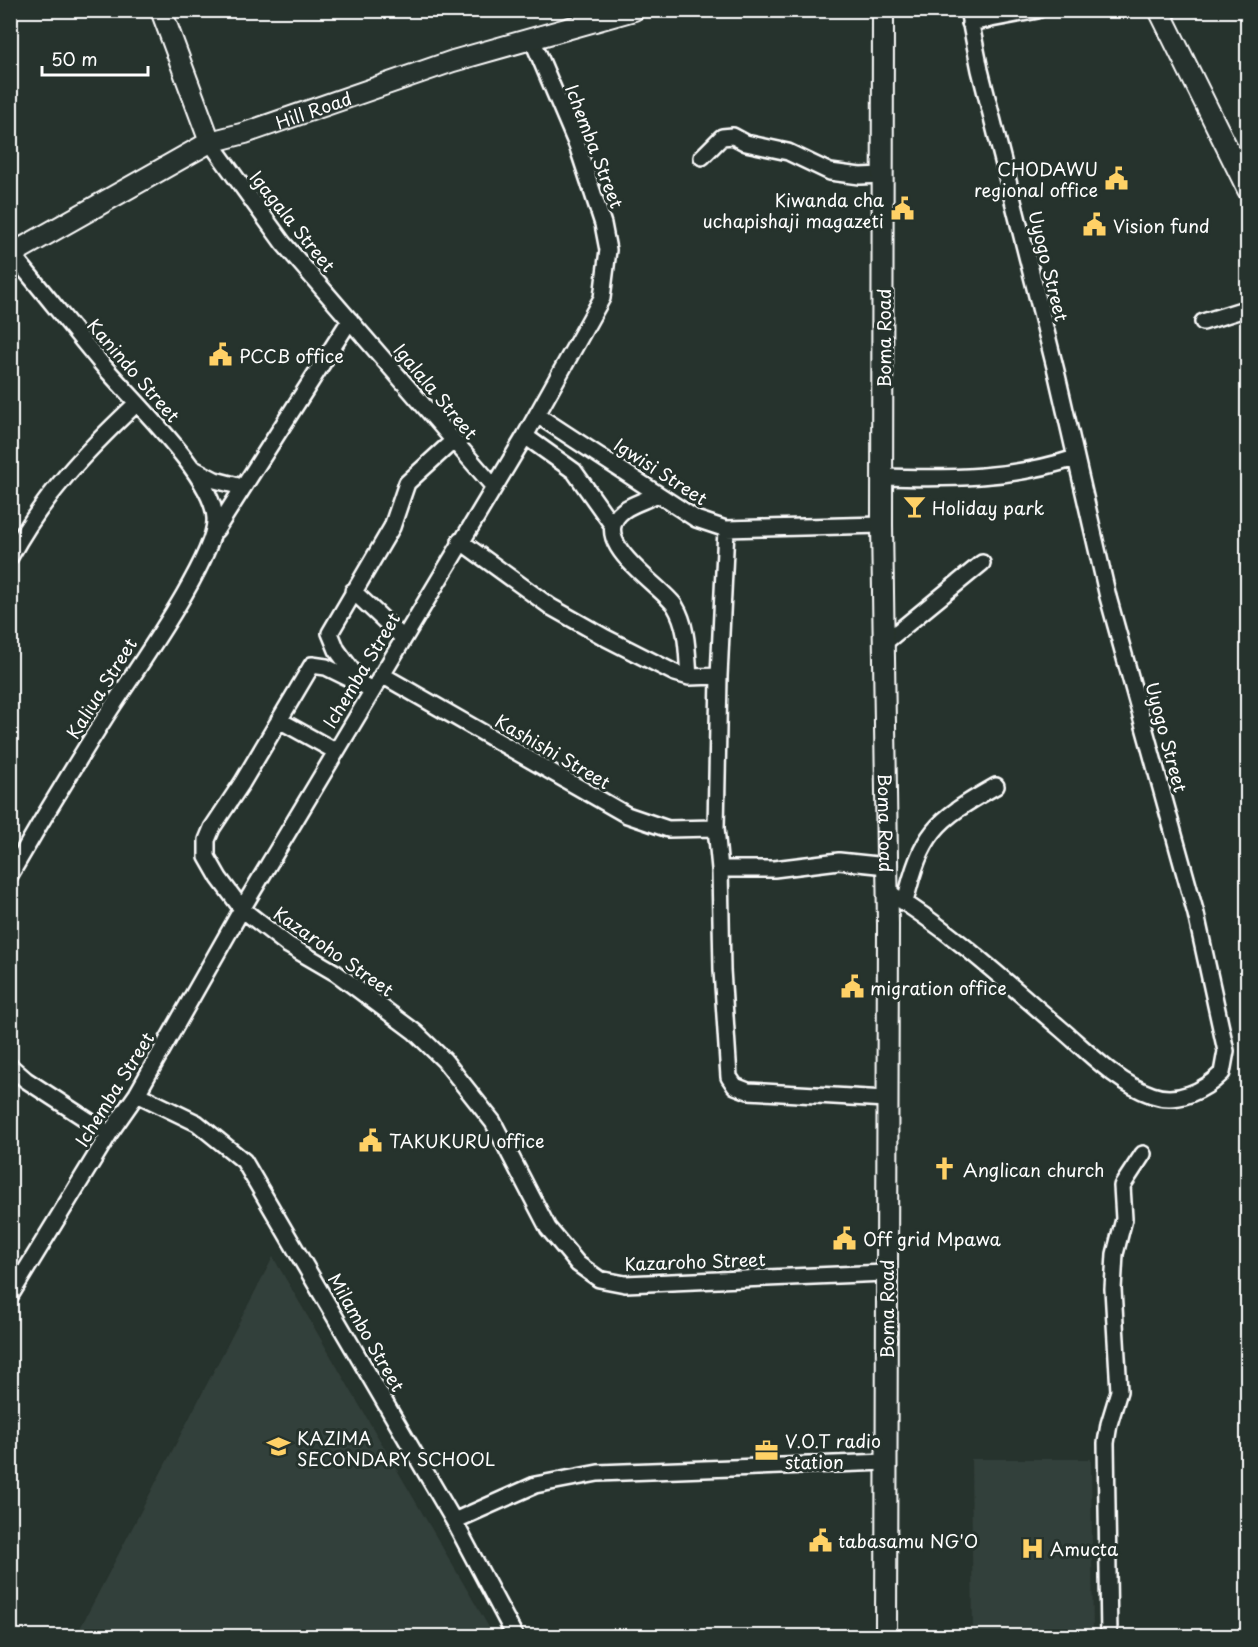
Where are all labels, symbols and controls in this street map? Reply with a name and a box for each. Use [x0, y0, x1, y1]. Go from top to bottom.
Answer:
scale bar [42, 39, 148, 77]
text: 50 m [51, 45, 98, 72]
street label: Ichemba Street [559, 80, 631, 212]
street label: Hill Road [271, 84, 355, 135]
place label: CHODAWU regional office [974, 155, 1098, 203]
street label: Igagala Street [244, 165, 342, 277]
public building icon: CHODAWU regional office [1103, 165, 1129, 191]
place label: Kiwanda cha uchapishaji magazeti [703, 186, 885, 234]
public building icon: Kiwanda cha uchapishaji magazeti [889, 196, 915, 222]
street label: Uyogo Street [1022, 208, 1076, 324]
public building icon: Vision fund [1082, 212, 1108, 238]
place label: Vision fund [1113, 212, 1210, 239]
street label: Boma Road [870, 289, 897, 387]
street label: Kanindo Street [81, 312, 187, 428]
street label: Igalala Street [388, 337, 484, 445]
public building icon: PCCB office [208, 342, 234, 368]
place label: PCCB office [239, 342, 344, 369]
street label: Igwisi Street [609, 431, 713, 511]
bar icon: Holiday park [901, 494, 927, 520]
place label: Holiday park [932, 494, 1045, 521]
street label: Ichemba Street [316, 607, 406, 733]
street label: Kaliua Street [59, 632, 143, 744]
street label: Uyogo Street [1139, 679, 1195, 795]
street label: Kashishi Street [490, 707, 616, 795]
street label: Boma Road [872, 773, 901, 873]
street label: Kazaroho Street [268, 899, 400, 1003]
public building icon: migration office [839, 974, 865, 1000]
place label: migration office [870, 974, 1007, 1001]
street label: Ichemba Street [68, 1026, 160, 1152]
public building icon: TAKUKURU office [358, 1127, 384, 1153]
place label: TAKUKURU office [389, 1127, 544, 1154]
church icon: Anglican church [932, 1156, 958, 1182]
place label: Anglican church [963, 1156, 1104, 1183]
public building icon: Off grid Mpawa [832, 1225, 858, 1251]
place label: Off grid Mpawa [863, 1225, 1001, 1252]
street label: Kazaroho Street [624, 1245, 766, 1277]
street label: Boma Road [873, 1260, 900, 1358]
street label: Milambo Street [322, 1268, 412, 1396]
place label: KAZIMA SECONDARY SCHOOL [297, 1424, 495, 1472]
place label: V.O.T radio station [785, 1427, 881, 1475]
school or university icon: KAZIMA SECONDARY SCHOOL [266, 1434, 292, 1460]
office icon: V.O.T radio station [754, 1437, 780, 1463]
public building icon: tabasamu NG'O [807, 1527, 833, 1553]
place label: tabasamu NG'O [838, 1527, 978, 1554]
hospital icon: Amucta [1019, 1535, 1045, 1561]
place label: Amucta [1050, 1535, 1119, 1562]

